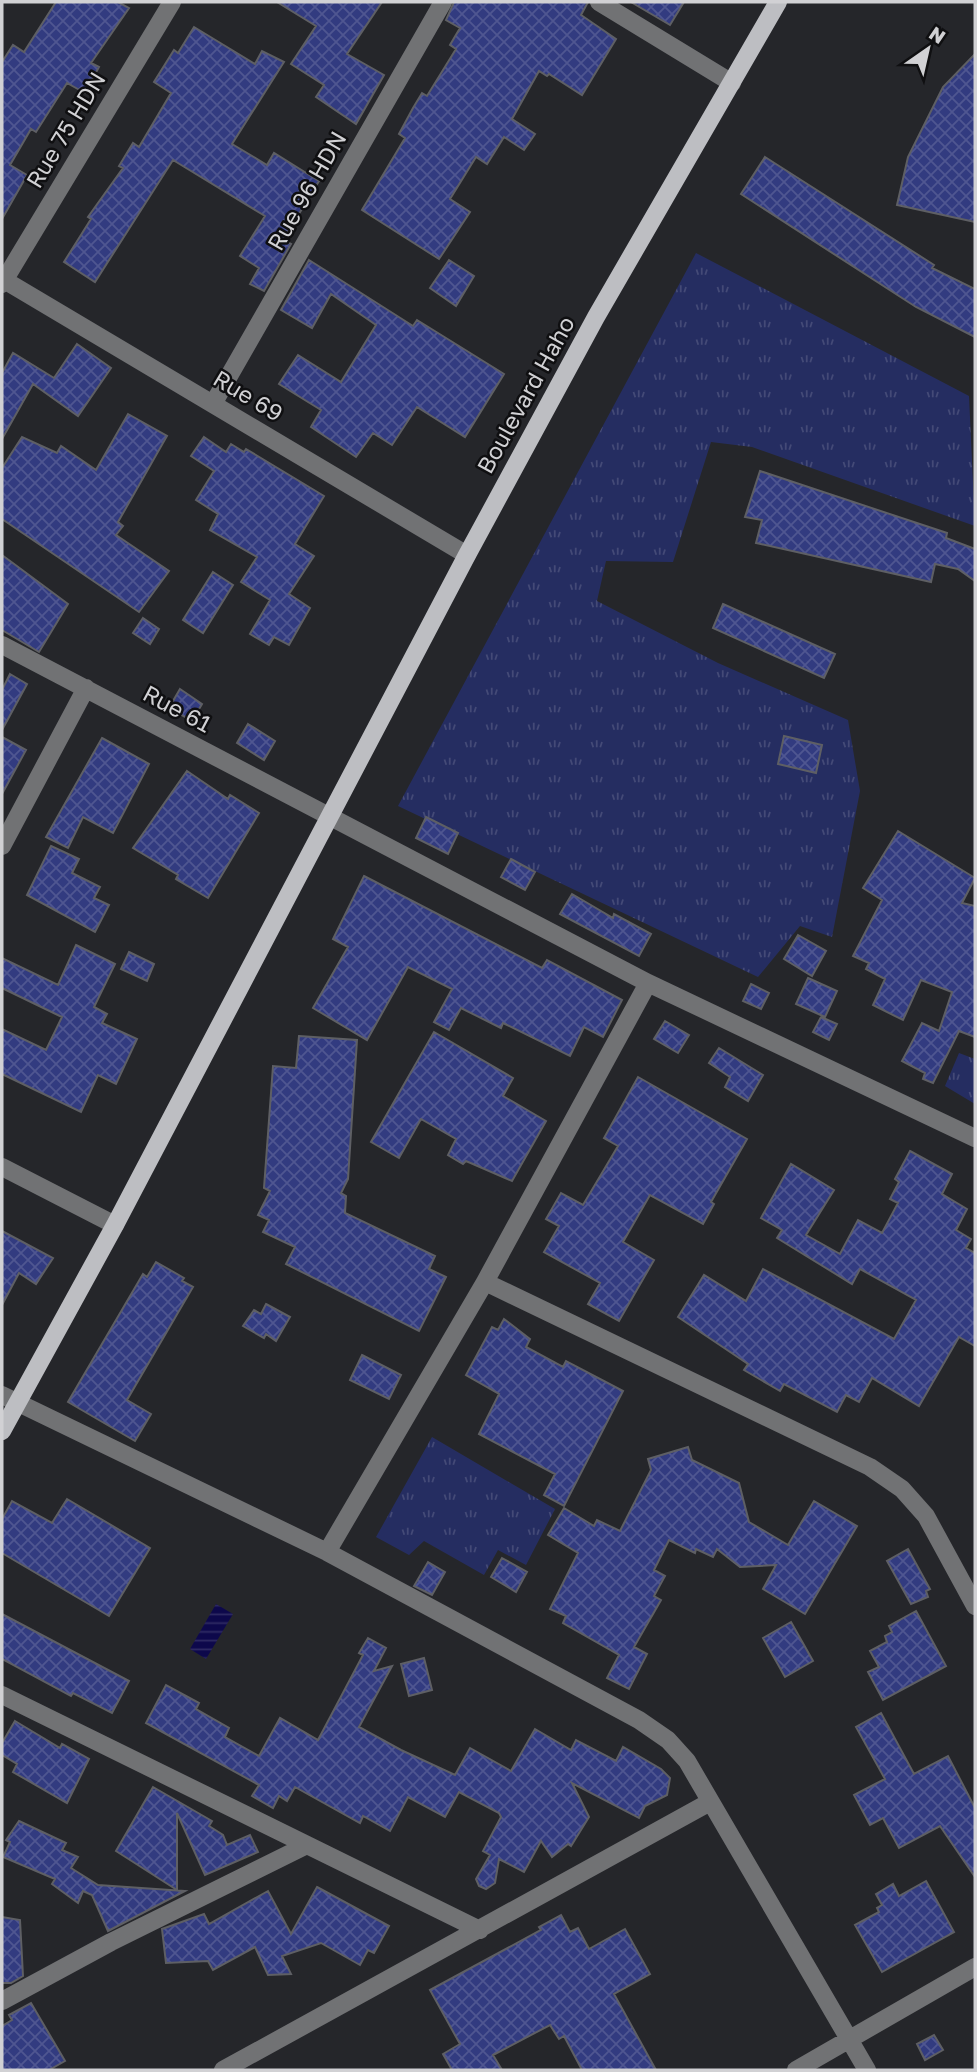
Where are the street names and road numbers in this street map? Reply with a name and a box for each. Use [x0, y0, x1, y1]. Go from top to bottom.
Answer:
street label: Rue 75 HDN [20, 66, 111, 193]
street label: Rue 96 HDN [261, 126, 351, 255]
street label: Boulevard Haho [470, 311, 580, 478]
street label: Rue 69 [209, 364, 288, 427]
street label: Rue 61 [139, 679, 216, 738]

